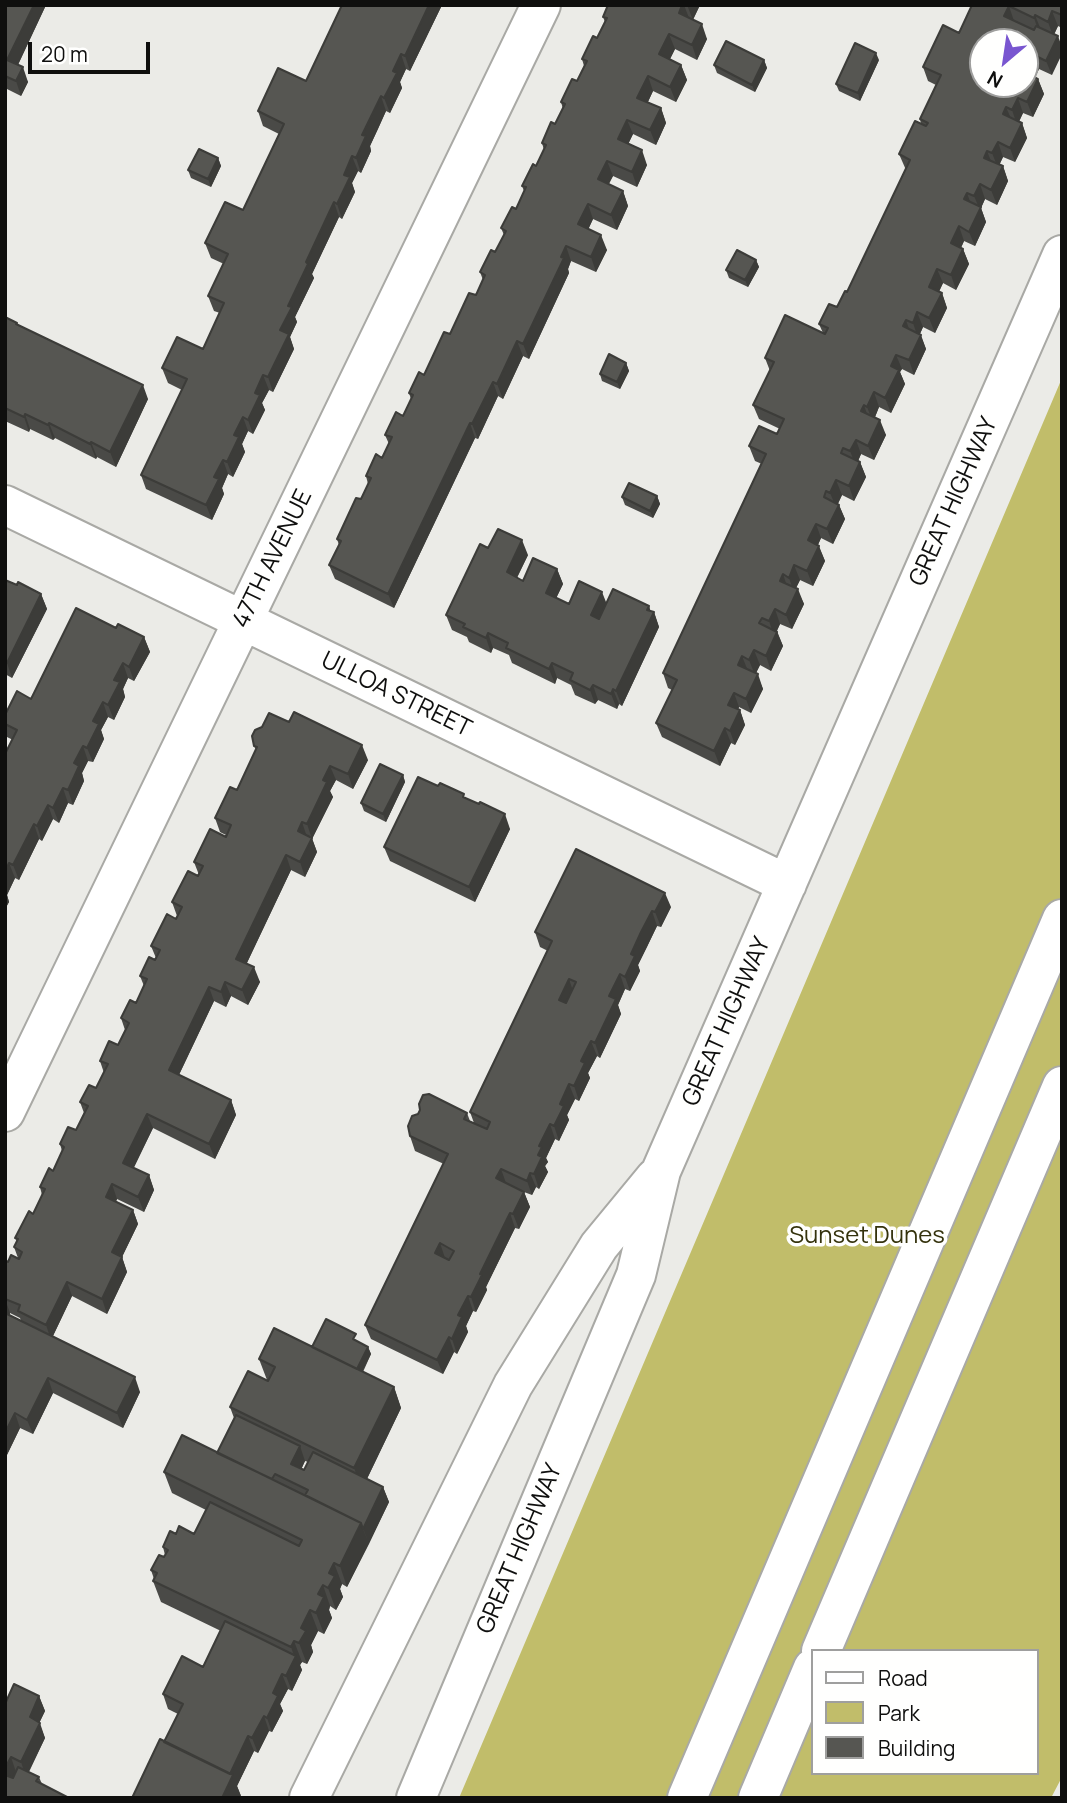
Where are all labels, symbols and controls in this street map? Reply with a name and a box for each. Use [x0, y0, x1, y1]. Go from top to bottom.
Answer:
scale bar [32, 28, 154, 72]
north arrow [969, 28, 1039, 98]
text: 20 m [41, 40, 88, 68]
text: N [983, 65, 1007, 94]
street label: GREAT HIGHWAY [904, 413, 1004, 591]
street label: 47TH AVENUE [227, 485, 319, 633]
street label: ULLOA STREET [316, 646, 476, 744]
street label: GREAT HIGHWAY [677, 933, 777, 1111]
park label: Sunset Dunes [789, 1222, 945, 1250]
street label: GREAT HIGHWAY [471, 1460, 569, 1638]
legend [811, 1649, 1039, 1775]
text: Road [878, 1664, 928, 1692]
text: Park [878, 1699, 920, 1727]
text: Building [878, 1734, 955, 1762]

